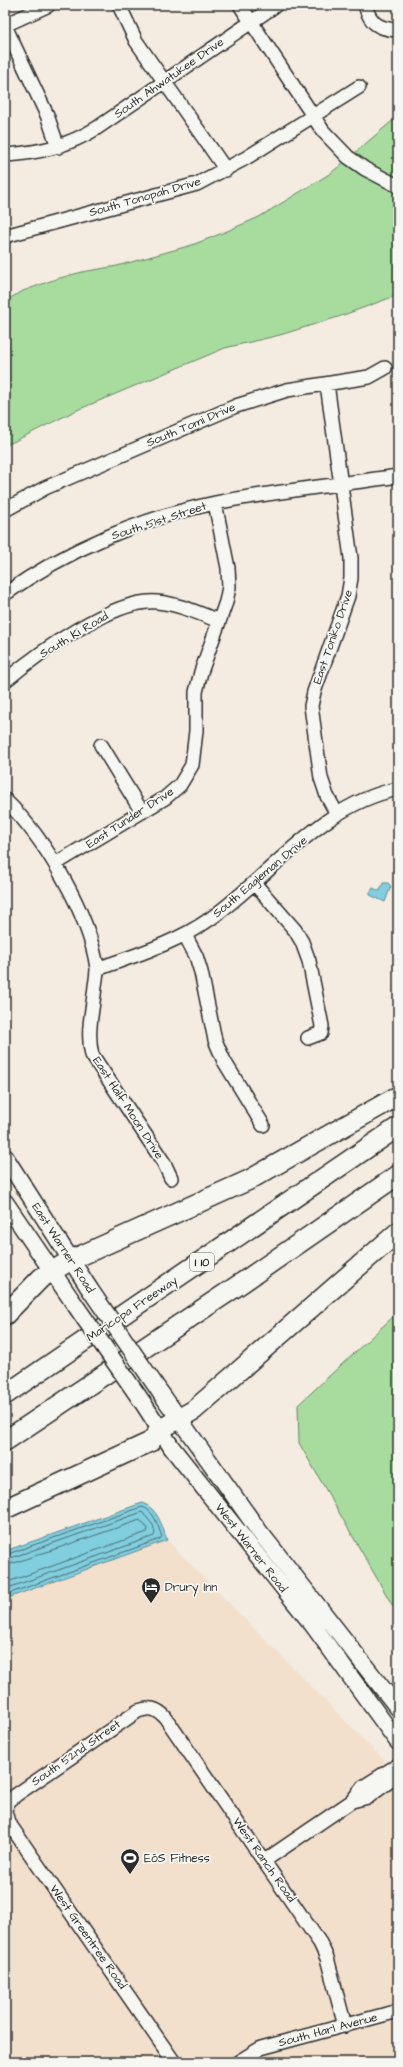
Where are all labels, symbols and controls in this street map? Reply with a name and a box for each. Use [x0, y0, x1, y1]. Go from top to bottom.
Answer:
street label: South Ahwatukee Drive [111, 33, 228, 122]
street label: South Tonopah Drive [87, 173, 203, 221]
street label: South Tomi Drive [144, 398, 239, 451]
street label: South 51st Street [109, 498, 209, 544]
street label: East Toniko Drive [309, 587, 357, 686]
street label: South Ki Road [36, 608, 112, 662]
street label: East Tunder Drive [83, 783, 178, 853]
street label: South Eagleman Drive [209, 832, 312, 923]
street label: East Half Moon Drive [88, 1053, 168, 1163]
street label: East Warner Road [27, 1200, 99, 1296]
road number: I 10 [190, 1253, 214, 1271]
street label: Maricopa Freeway [83, 1272, 182, 1347]
street label: West Warner Road [211, 1500, 291, 1596]
hotel icon: Drury Inn [140, 1576, 162, 1604]
place label: Drury Inn [165, 1579, 217, 1597]
street label: South 52nd Street [28, 1716, 124, 1790]
street label: West Ranch Road [228, 1814, 300, 1906]
sports icon: EōS Fitness [119, 1847, 141, 1875]
place label: EōS Fitness [144, 1850, 210, 1867]
street label: West Greentree Road [45, 1881, 131, 1993]
street label: South Harl Avenue [277, 2008, 380, 2051]

